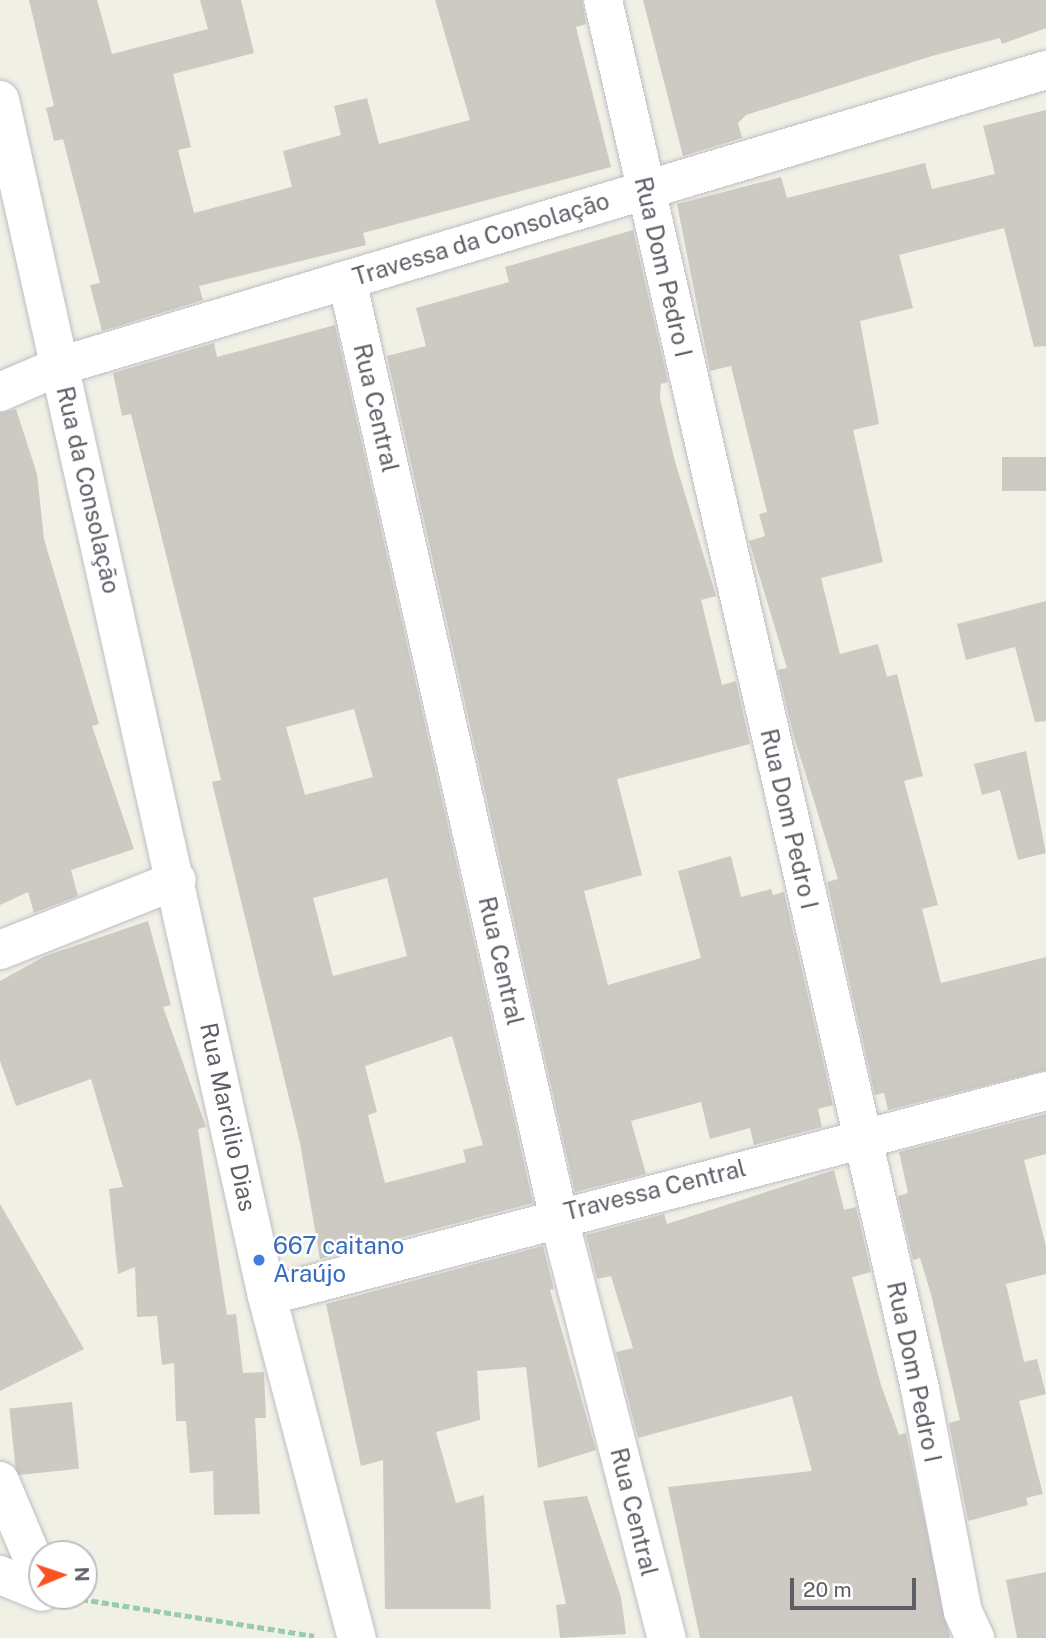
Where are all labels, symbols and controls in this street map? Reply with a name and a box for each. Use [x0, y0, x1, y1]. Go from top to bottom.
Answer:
street label: Rua Dom Pedro I [628, 174, 698, 360]
street label: Travessa da Consolação [349, 186, 613, 292]
street label: Rua Central [347, 341, 405, 475]
street label: Rua da Consolação [50, 383, 126, 597]
street label: Rua Dom Pedro I [754, 726, 824, 912]
street label: Rua Central [472, 894, 530, 1028]
street label: Rua Marcilio Dias [194, 1020, 262, 1214]
street label: Travessa Central [561, 1153, 749, 1227]
place label: 667 caitano Araújo [273, 1232, 405, 1288]
marker: 667 caitano Araújo [251, 1252, 267, 1268]
street label: Rua Dom Pedro I [881, 1279, 947, 1465]
street label: Rua Central [604, 1445, 664, 1579]
north arrow [28, 1540, 98, 1610]
scale bar [794, 1564, 920, 1608]
text: N [71, 1567, 93, 1582]
text: 20 m [803, 1577, 852, 1602]

